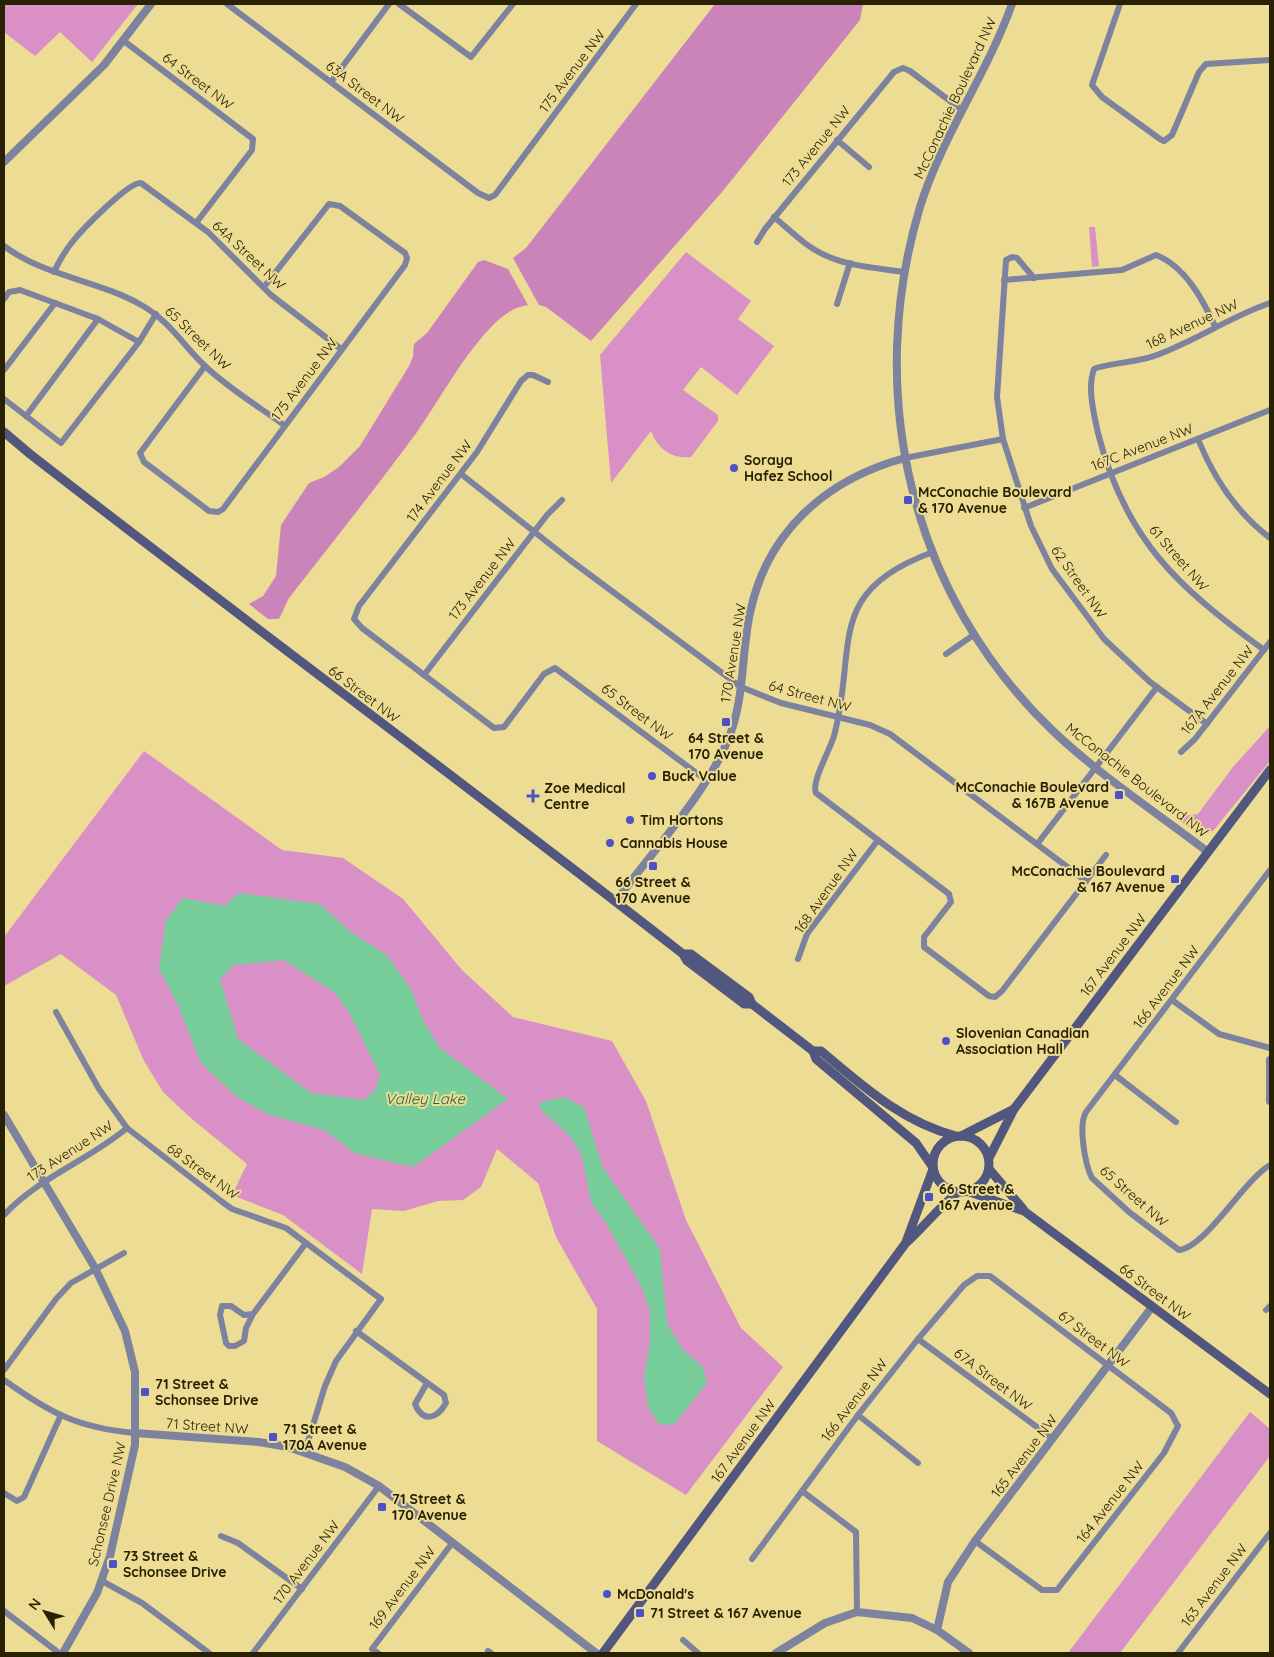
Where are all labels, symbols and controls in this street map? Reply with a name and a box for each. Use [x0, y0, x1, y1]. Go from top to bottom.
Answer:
street label: McConachie Boulevard NW [910, 14, 1001, 182]
street label: 175 Avenue NW [535, 26, 609, 116]
street label: 64 Street NW [159, 48, 238, 114]
street label: 63A Street NW [322, 57, 408, 128]
street label: 173 Avenue NW [778, 102, 854, 190]
street label: 64A Street NW [209, 216, 290, 294]
street label: 168 Avenue NW [1143, 295, 1241, 353]
street label: 65 Street NW [161, 302, 235, 374]
street label: 175 Avenue NW [267, 334, 341, 424]
street label: 167C Avenue NW [1088, 419, 1196, 475]
street label: 174 Avenue NW [402, 436, 476, 526]
place label: Soraya Hafez School [744, 451, 833, 485]
marker: Soraya Hafez School [728, 462, 740, 474]
place label: McConachie Boulevard & 170 Avenue [918, 483, 1072, 517]
marker: McConachie Boulevard & 170 Avenue [902, 494, 914, 506]
street label: 61 Street NW [1145, 521, 1213, 595]
street label: 173 Avenue NW [444, 534, 520, 624]
street label: 62 Street NW [1047, 542, 1111, 622]
street label: 170 Avenue NW [716, 602, 750, 704]
street label: 167A Avenue NW [1177, 641, 1258, 738]
street label: 66 Street NW [325, 661, 404, 727]
street label: 64 Street NW [767, 676, 854, 716]
street label: 65 Street NW [598, 679, 677, 745]
marker: 64 Street & 170 Avenue [720, 716, 732, 728]
street label: McConachie Boulevard NW [1062, 719, 1212, 842]
place label: 64 Street & 170 Avenue [688, 729, 764, 763]
place label: Buck Value [662, 767, 737, 785]
marker: Buck Value [646, 770, 658, 782]
place label: McConachie Boulevard & 167B Avenue [956, 778, 1109, 812]
place label: Zoe Medical Centre [544, 779, 626, 813]
marker: Zoe Medical Centre [526, 789, 540, 803]
marker: McConachie Boulevard & 167B Avenue [1113, 789, 1125, 801]
place label: Tim Hortons [640, 811, 724, 829]
marker: Tim Hortons [624, 814, 636, 826]
place label: Cannabis House [620, 834, 728, 852]
marker: Cannabis House [604, 837, 616, 849]
street label: 168 Avenue NW [790, 845, 862, 937]
marker: 66 Street & 170 Avenue [647, 860, 659, 872]
place label: McConachie Boulevard & 167 Avenue [1012, 862, 1165, 896]
place label: 66 Street & 170 Avenue [615, 873, 691, 907]
marker: McConachie Boulevard & 167 Avenue [1169, 873, 1181, 885]
street label: 167 Avenue NW [1076, 910, 1150, 1000]
street label: 166 Avenue NW [1129, 941, 1203, 1032]
place label: Slovenian Canadian Association Hall [956, 1024, 1089, 1058]
marker: Slovenian Canadian Association Hall [940, 1035, 952, 1047]
water label: Valley Lake [385, 1089, 465, 1108]
street label: 173 Avenue NW [24, 1116, 117, 1185]
street label: 68 Street NW [163, 1139, 243, 1203]
street label: 65 Street NW [1096, 1161, 1172, 1231]
place label: 66 Street & 167 Avenue [939, 1180, 1014, 1214]
marker: 66 Street & 167 Avenue [923, 1191, 935, 1203]
street label: 66 Street NW [1116, 1259, 1195, 1325]
street label: 67 Street NW [1055, 1306, 1133, 1372]
street label: 67A Street NW [950, 1344, 1036, 1415]
street label: 166 Avenue NW [817, 1354, 891, 1445]
place label: 71 Street & Schonsee Drive [155, 1375, 259, 1409]
marker: 71 Street & Schonsee Drive [139, 1386, 151, 1398]
street label: 167 Avenue NW [707, 1395, 780, 1486]
street label: 165 Avenue NW [987, 1410, 1061, 1501]
street label: 71 Street NW [165, 1414, 249, 1438]
place label: 71 Street & 170A Avenue [283, 1420, 367, 1454]
marker: 71 Street & 170A Avenue [267, 1431, 279, 1443]
street label: Schonsee Drive NW [84, 1440, 130, 1568]
street label: 164 Avenue NW [1072, 1457, 1148, 1547]
place label: 71 Street & 170 Avenue [392, 1490, 467, 1524]
marker: 71 Street & 170 Avenue [376, 1501, 388, 1513]
street label: 170 Avenue NW [269, 1516, 344, 1607]
street label: 163 Avenue NW [1177, 1540, 1251, 1630]
street label: 169 Avenue NW [365, 1542, 439, 1633]
place label: 73 Street & Schonsee Drive [123, 1547, 227, 1581]
marker: 73 Street & Schonsee Drive [107, 1558, 119, 1570]
place label: McDonald's [617, 1585, 694, 1603]
north arrow [20, 1587, 70, 1637]
marker: McDonald's [601, 1588, 613, 1600]
text: N [24, 1595, 45, 1614]
place label: 71 Street & 167 Avenue [650, 1604, 802, 1622]
marker: 71 Street & 167 Avenue [634, 1607, 646, 1619]

